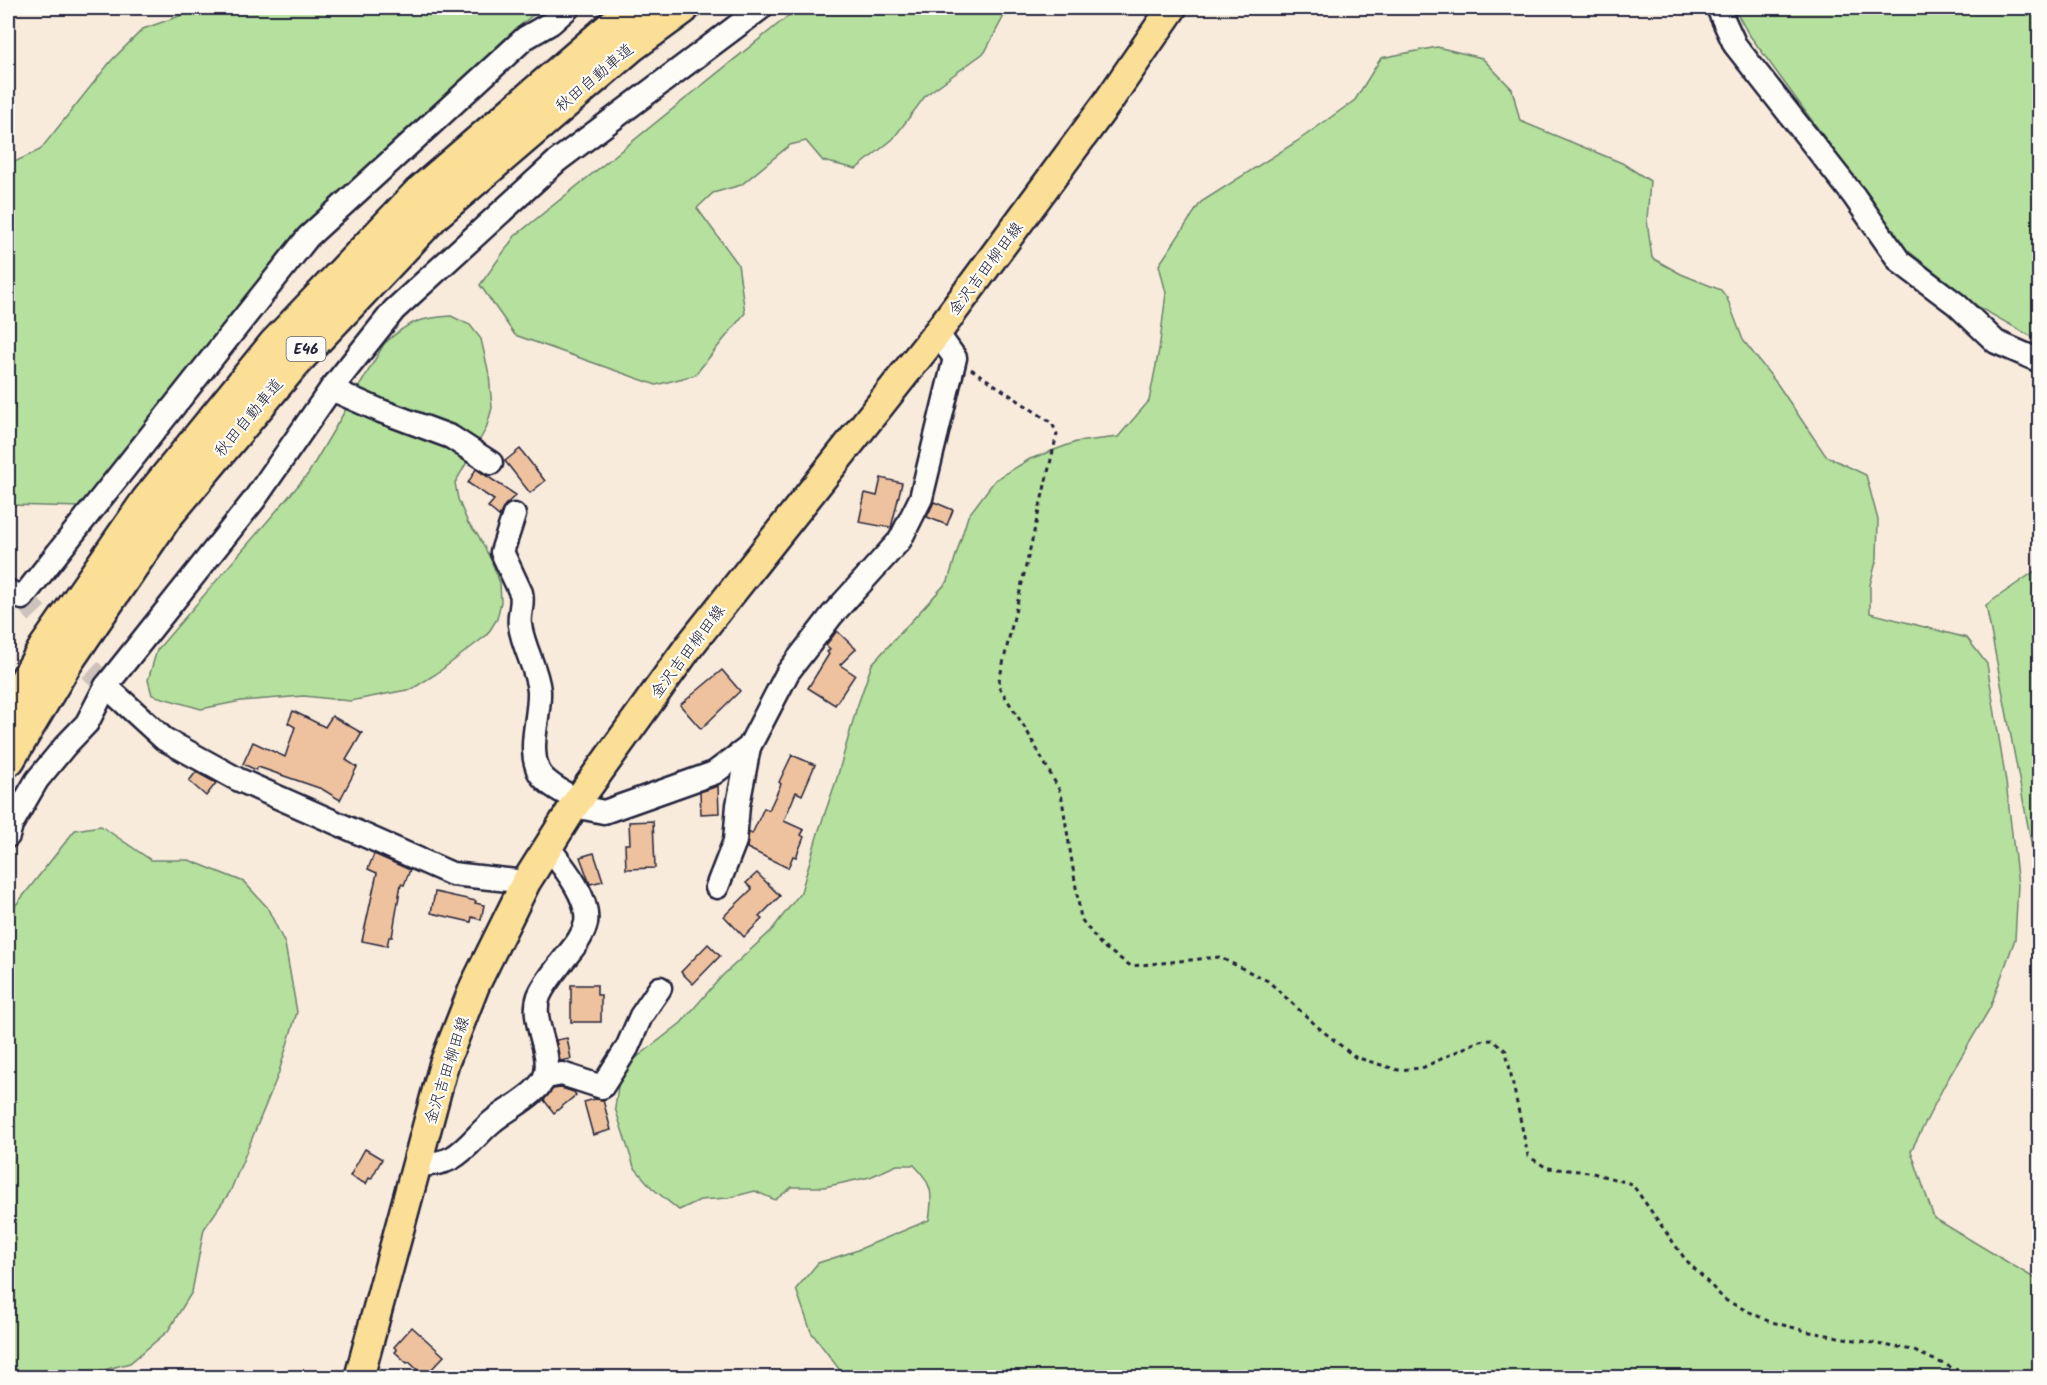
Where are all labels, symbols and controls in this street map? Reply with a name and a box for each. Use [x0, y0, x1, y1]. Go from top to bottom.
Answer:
street label: 秋田自動車道 [550, 38, 640, 119]
street label: 金沢吉田柳田線 [943, 217, 1030, 321]
road number: E46 [286, 337, 326, 361]
street label: 秋田自動車道 [209, 373, 290, 463]
street label: 金沢吉田柳田線 [645, 600, 732, 704]
street label: 金沢吉田柳田線 [418, 1013, 477, 1128]

